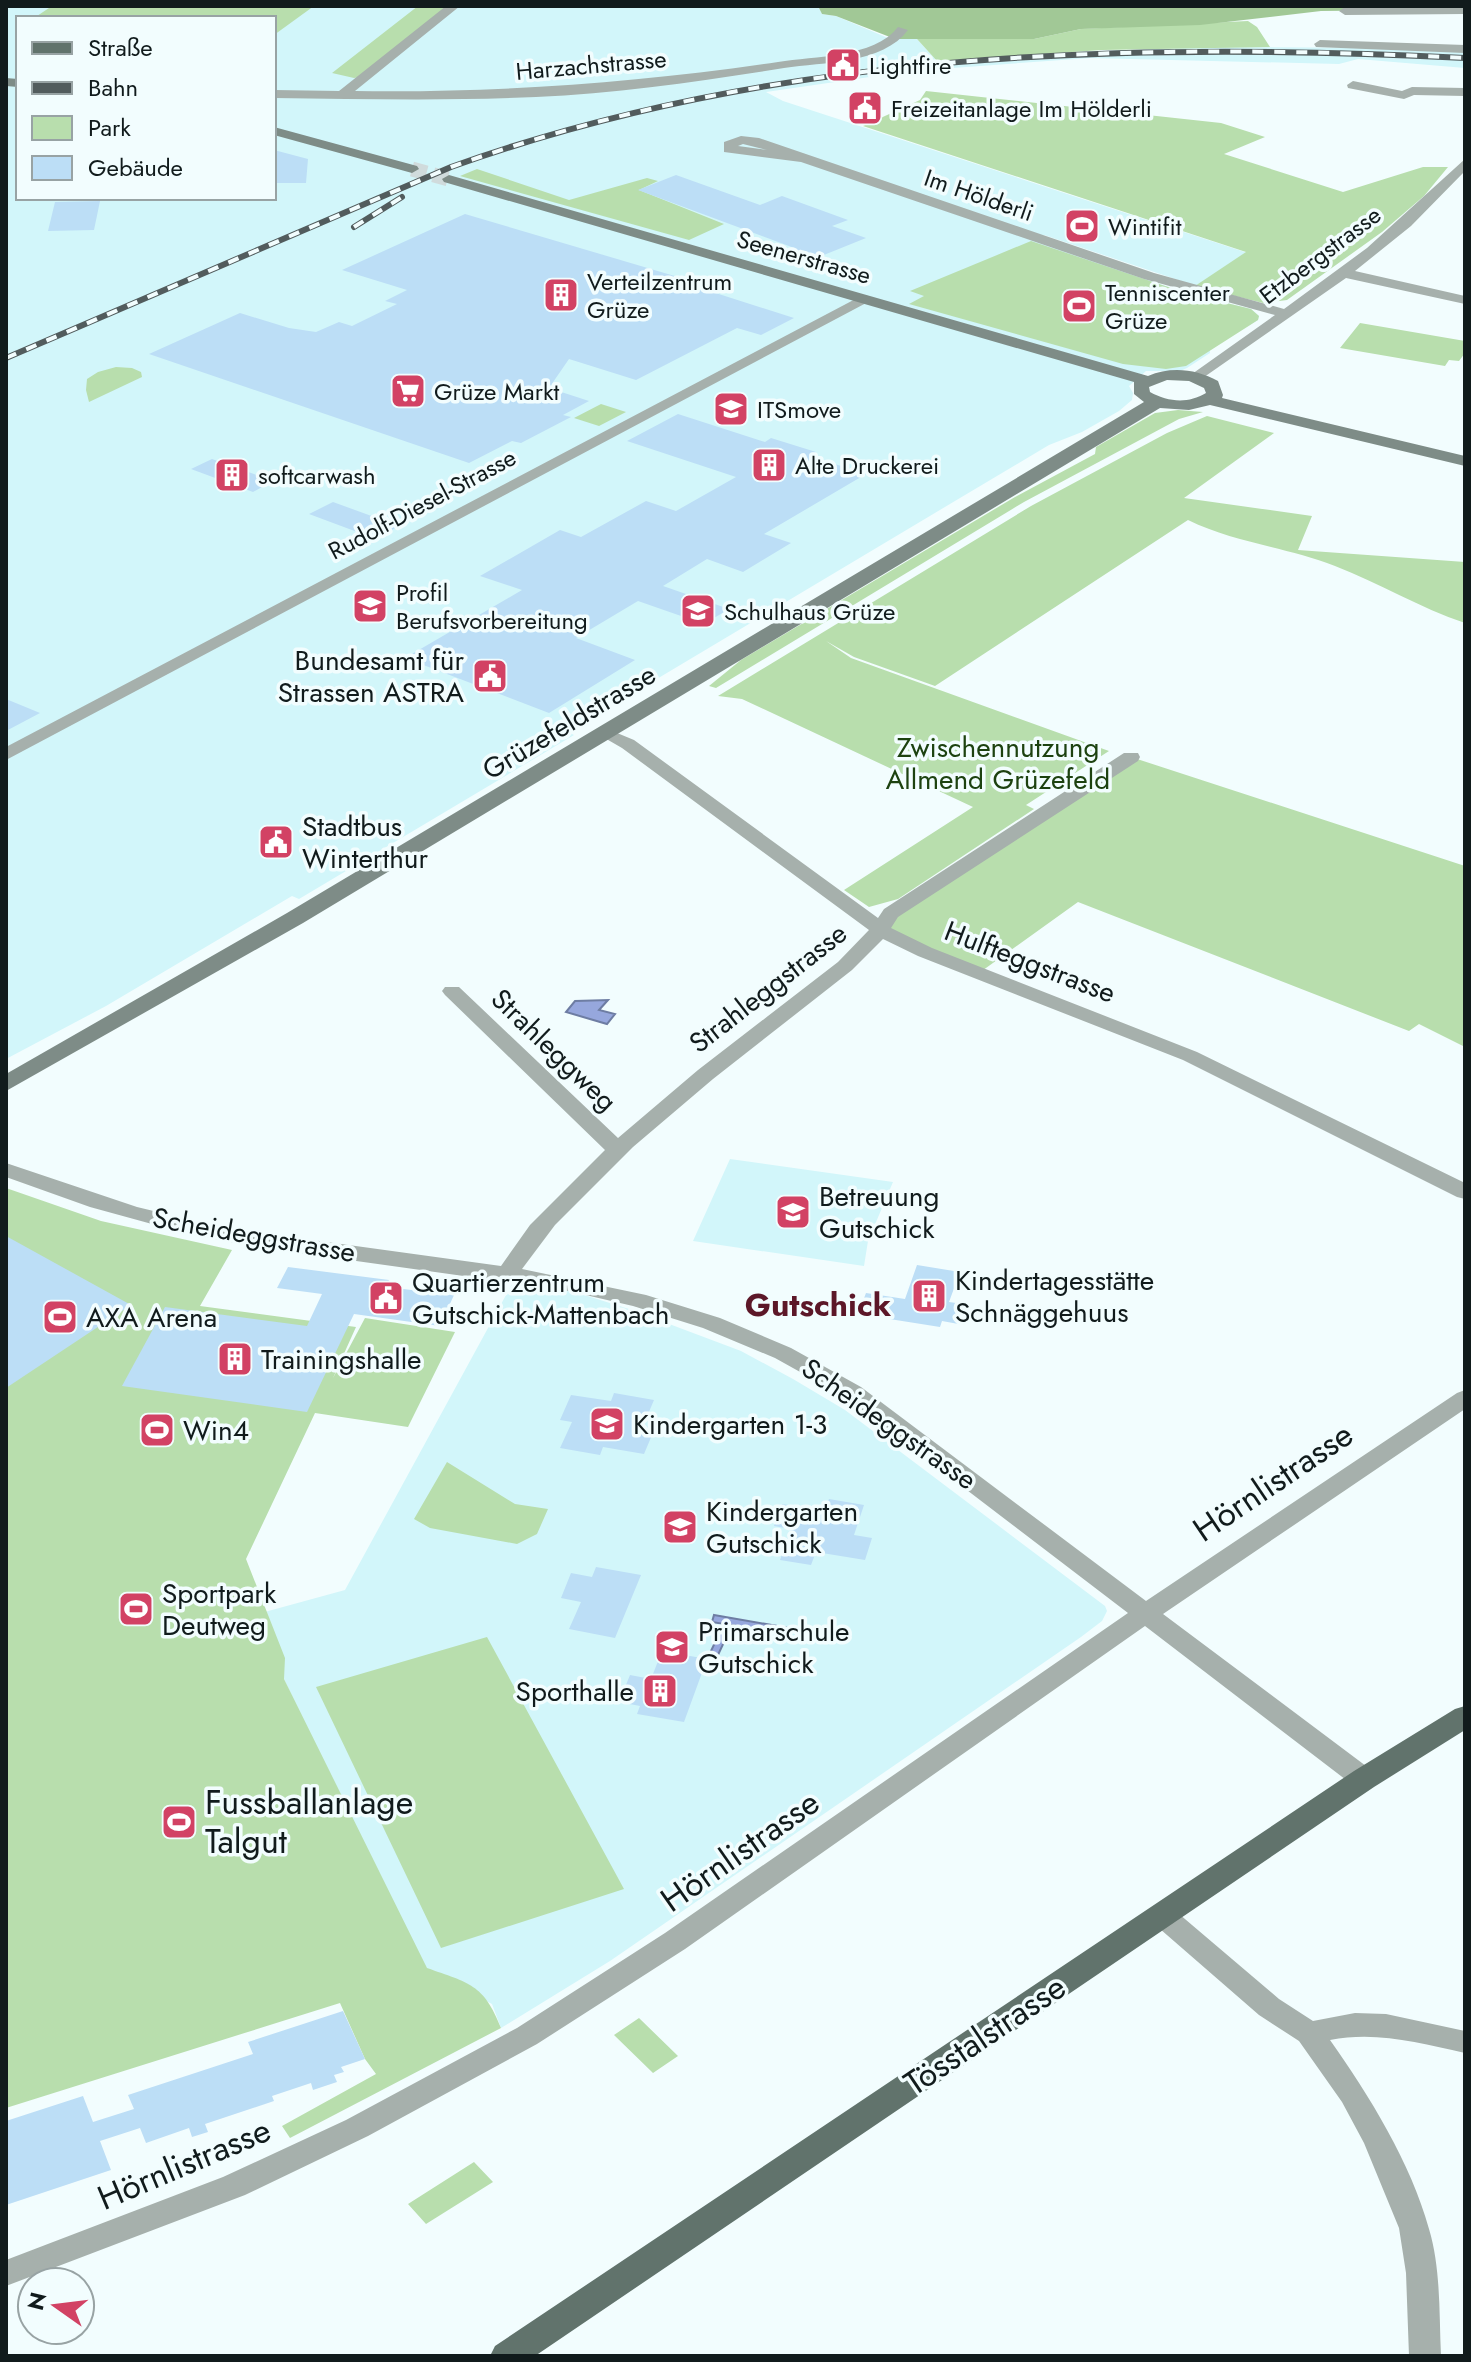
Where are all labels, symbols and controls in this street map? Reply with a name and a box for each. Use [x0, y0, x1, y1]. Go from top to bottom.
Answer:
legend [16, 16, 276, 200]
text: Straße [88, 30, 153, 65]
street label: Harzachstrasse [514, 41, 668, 89]
public building icon: Lightfire [824, 46, 862, 84]
place label: Lightfire [869, 48, 951, 83]
text: Bahn [88, 70, 138, 105]
public building icon: Freizeitanlage Im Hölderli [846, 89, 884, 127]
place label: Freizeitanlage Im Hölderli [891, 91, 1152, 126]
text: Park [88, 110, 131, 145]
text: Gebäude [88, 150, 183, 185]
street label: Im Hölderli [920, 160, 1038, 230]
street label: Etzbergstrasse [1252, 198, 1388, 312]
sports icon: Wintifit [1063, 207, 1101, 245]
place label: Wintifit [1108, 209, 1182, 244]
street label: Seenerstrasse [733, 221, 875, 293]
place label: Verteilzentrum Grüze [587, 264, 732, 327]
place label: Tenniscenter Grüze [1105, 275, 1231, 338]
building icon: Verteilzentrum Grüze [542, 276, 580, 314]
sports icon: Tenniscenter Grüze [1060, 287, 1098, 325]
supermarket icon: Grüze Markt [389, 372, 427, 410]
place label: Grüze Markt [434, 374, 559, 409]
school or university icon: ITSmove [712, 390, 750, 428]
place label: ITSmove [757, 392, 841, 427]
street label: Rudolf-Diesel-Strasse [322, 440, 522, 568]
building icon: Alte Druckerei [750, 446, 788, 484]
place label: Alte Druckerei [795, 448, 939, 483]
building icon: softcarwash [213, 456, 251, 494]
place label: softcarwash [258, 458, 376, 493]
place label: Profil Berufsvorbereitung [396, 575, 588, 638]
school or university icon: Profil Berufsvorbereitung [351, 587, 389, 625]
school or university icon: Schulhaus Grüze [679, 592, 717, 630]
place label: Schulhaus Grüze [724, 594, 895, 629]
place label: Bundesamt für Strassen ASTRA [278, 640, 465, 713]
street label: Grüzefeldstrasse [475, 654, 663, 790]
public building icon: Bundesamt für Strassen ASTRA [471, 657, 509, 695]
park label: Zwischennutzung Allmend Grüzefeld [886, 727, 1110, 800]
place label: Stadtbus Winterthur [302, 806, 429, 879]
public building icon: Stadtbus Winterthur [257, 823, 295, 861]
street label: Hulfteggstrasse [938, 911, 1122, 1013]
street label: Strahleggstrasse [680, 913, 856, 1063]
street label: Strahleggweg [482, 979, 626, 1121]
place label: Betreuung Gutschick [819, 1176, 939, 1249]
school or university icon: Betreuung Gutschick [774, 1193, 812, 1231]
street label: Scheideggstrasse [149, 1197, 359, 1273]
place label: Kindertagesstätte Schnäggehuus [955, 1260, 1154, 1333]
place label: Quartierzentrum Gutschick-Mattenbach [412, 1262, 670, 1335]
building icon: Kindertagesstätte Schnäggehuus [910, 1277, 948, 1315]
public building icon: Quartierzentrum Gutschick-Mattenbach [367, 1279, 405, 1317]
district label: Gutschick [745, 1282, 892, 1328]
place label: AXA Arena [86, 1297, 217, 1338]
sports icon: AXA Arena [41, 1298, 79, 1336]
place label: Trainingshalle [261, 1339, 422, 1380]
building icon: Trainingshalle [216, 1340, 254, 1378]
street label: Scheideggstrasse [793, 1348, 985, 1500]
place label: Kindergarten 1-3 [633, 1404, 827, 1445]
school or university icon: Kindergarten 1-3 [588, 1405, 626, 1443]
place label: Win4 [183, 1410, 249, 1451]
street label: Hörnlistrasse [1183, 1410, 1363, 1554]
sports icon: Win4 [138, 1411, 176, 1449]
place label: Kindergarten Gutschick [706, 1491, 858, 1564]
school or university icon: Kindergarten Gutschick [661, 1508, 699, 1546]
place label: Sportpark Deutweg [162, 1573, 277, 1646]
sports icon: Sportpark Deutweg [117, 1590, 155, 1628]
place label: Primarschule Gutschick [698, 1611, 850, 1684]
school or university icon: Primarschule Gutschick [653, 1628, 691, 1666]
place label: Sporthalle [516, 1671, 634, 1712]
building icon: Sporthalle [641, 1672, 679, 1710]
place label: Fussballanlage Talgut [205, 1778, 413, 1866]
street label: Hörnlistrasse [651, 1778, 829, 1924]
sports icon: Fussballanlage Talgut [160, 1803, 198, 1841]
street label: Tösstalstrasse [894, 1963, 1076, 2107]
street label: Hörnlistrasse [90, 2106, 278, 2222]
north arrow [16, 2266, 96, 2346]
text: N [19, 2289, 54, 2314]

